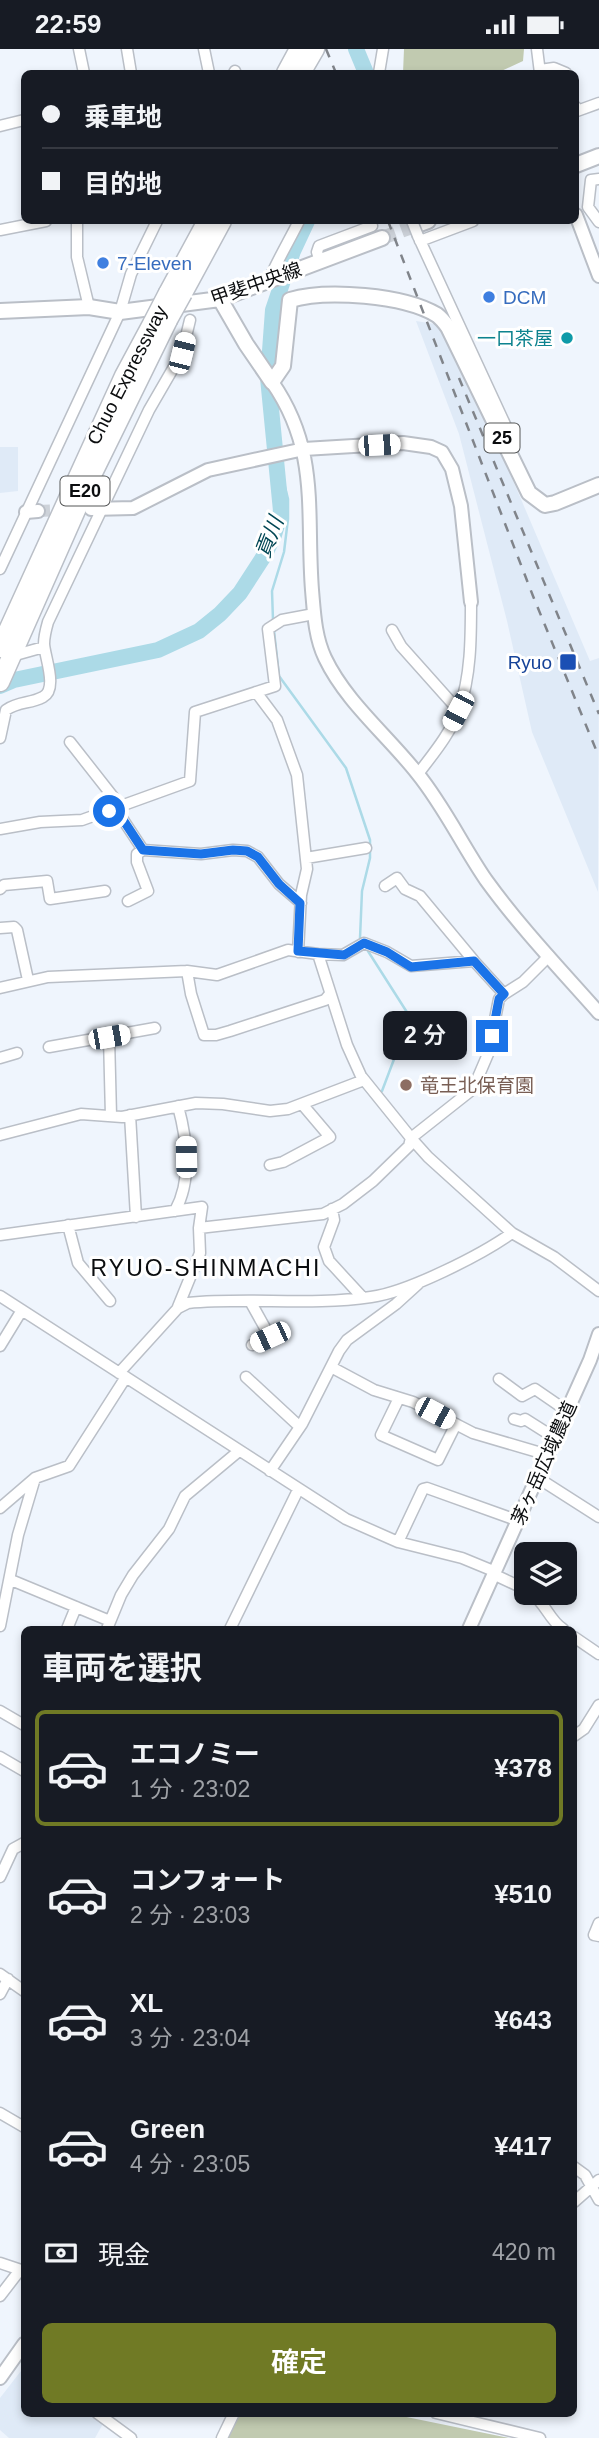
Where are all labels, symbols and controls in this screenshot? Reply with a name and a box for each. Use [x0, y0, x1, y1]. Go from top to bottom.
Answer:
text: 22:59 [35, 9, 102, 39]
text: 乗車地 [84, 102, 162, 132]
text: 目的地 [84, 169, 162, 199]
place label: 7-Eleven [117, 253, 192, 274]
marker: 7-Eleven [95, 255, 111, 271]
street label: 甲斐中央線 [208, 259, 304, 309]
place label: DCM [503, 287, 546, 308]
marker: DCM [481, 289, 497, 305]
street label: Chuo Expressway [83, 302, 171, 448]
place label: 一口茶屋 [477, 328, 553, 349]
car [167, 330, 198, 376]
marker: 一口茶屋 [559, 330, 575, 346]
road number: 25 [484, 423, 520, 453]
car [358, 433, 401, 457]
road number: E20 [60, 477, 110, 506]
water label: 貢川 [251, 511, 288, 561]
place label: Ryuo [508, 652, 552, 673]
marker: Ryuo [558, 652, 578, 672]
car [439, 688, 478, 734]
route start [93, 795, 125, 827]
callout: 2 分 [384, 1011, 468, 1061]
route end [476, 1020, 508, 1052]
text: 2 分 [404, 1022, 446, 1048]
car [87, 1023, 132, 1051]
place label: 竜王北保育園 [420, 1075, 534, 1096]
marker: 竜王北保育園 [398, 1077, 414, 1093]
car [176, 1136, 197, 1178]
district label: RYUO-SHINMACHI [91, 1255, 321, 1281]
car [247, 1319, 294, 1355]
car [412, 1394, 459, 1432]
street label: 茅ヶ岳広域農道 [507, 1398, 581, 1528]
map controls [514, 1542, 577, 1605]
button: layers [514, 1542, 577, 1605]
text: 車両を選択 [42, 1650, 202, 1686]
icon: car [46, 1737, 109, 1800]
text: エコノミー [130, 1739, 260, 1769]
text: ¥378 [494, 1753, 552, 1783]
text: 1 分 · 23:02 [130, 1776, 250, 1802]
icon: car [46, 1863, 109, 1926]
text: コンフォート [130, 1865, 285, 1895]
text: ¥510 [494, 1879, 552, 1909]
text: 2 分 · 23:03 [130, 1902, 250, 1928]
text: XL [130, 1988, 163, 2018]
icon: car [46, 1989, 109, 2052]
text: ¥643 [494, 2005, 552, 2035]
text: 3 分 · 23:04 [130, 2025, 250, 2051]
text: Green [130, 2114, 205, 2144]
icon: car [46, 2115, 109, 2178]
text: ¥417 [494, 2131, 552, 2161]
text: 4 分 · 23:05 [130, 2151, 250, 2177]
icon: cash [42, 2234, 80, 2272]
text: 420 m [492, 2239, 556, 2265]
text: 現金 [98, 2240, 150, 2270]
button: 確定 [42, 2323, 556, 2403]

